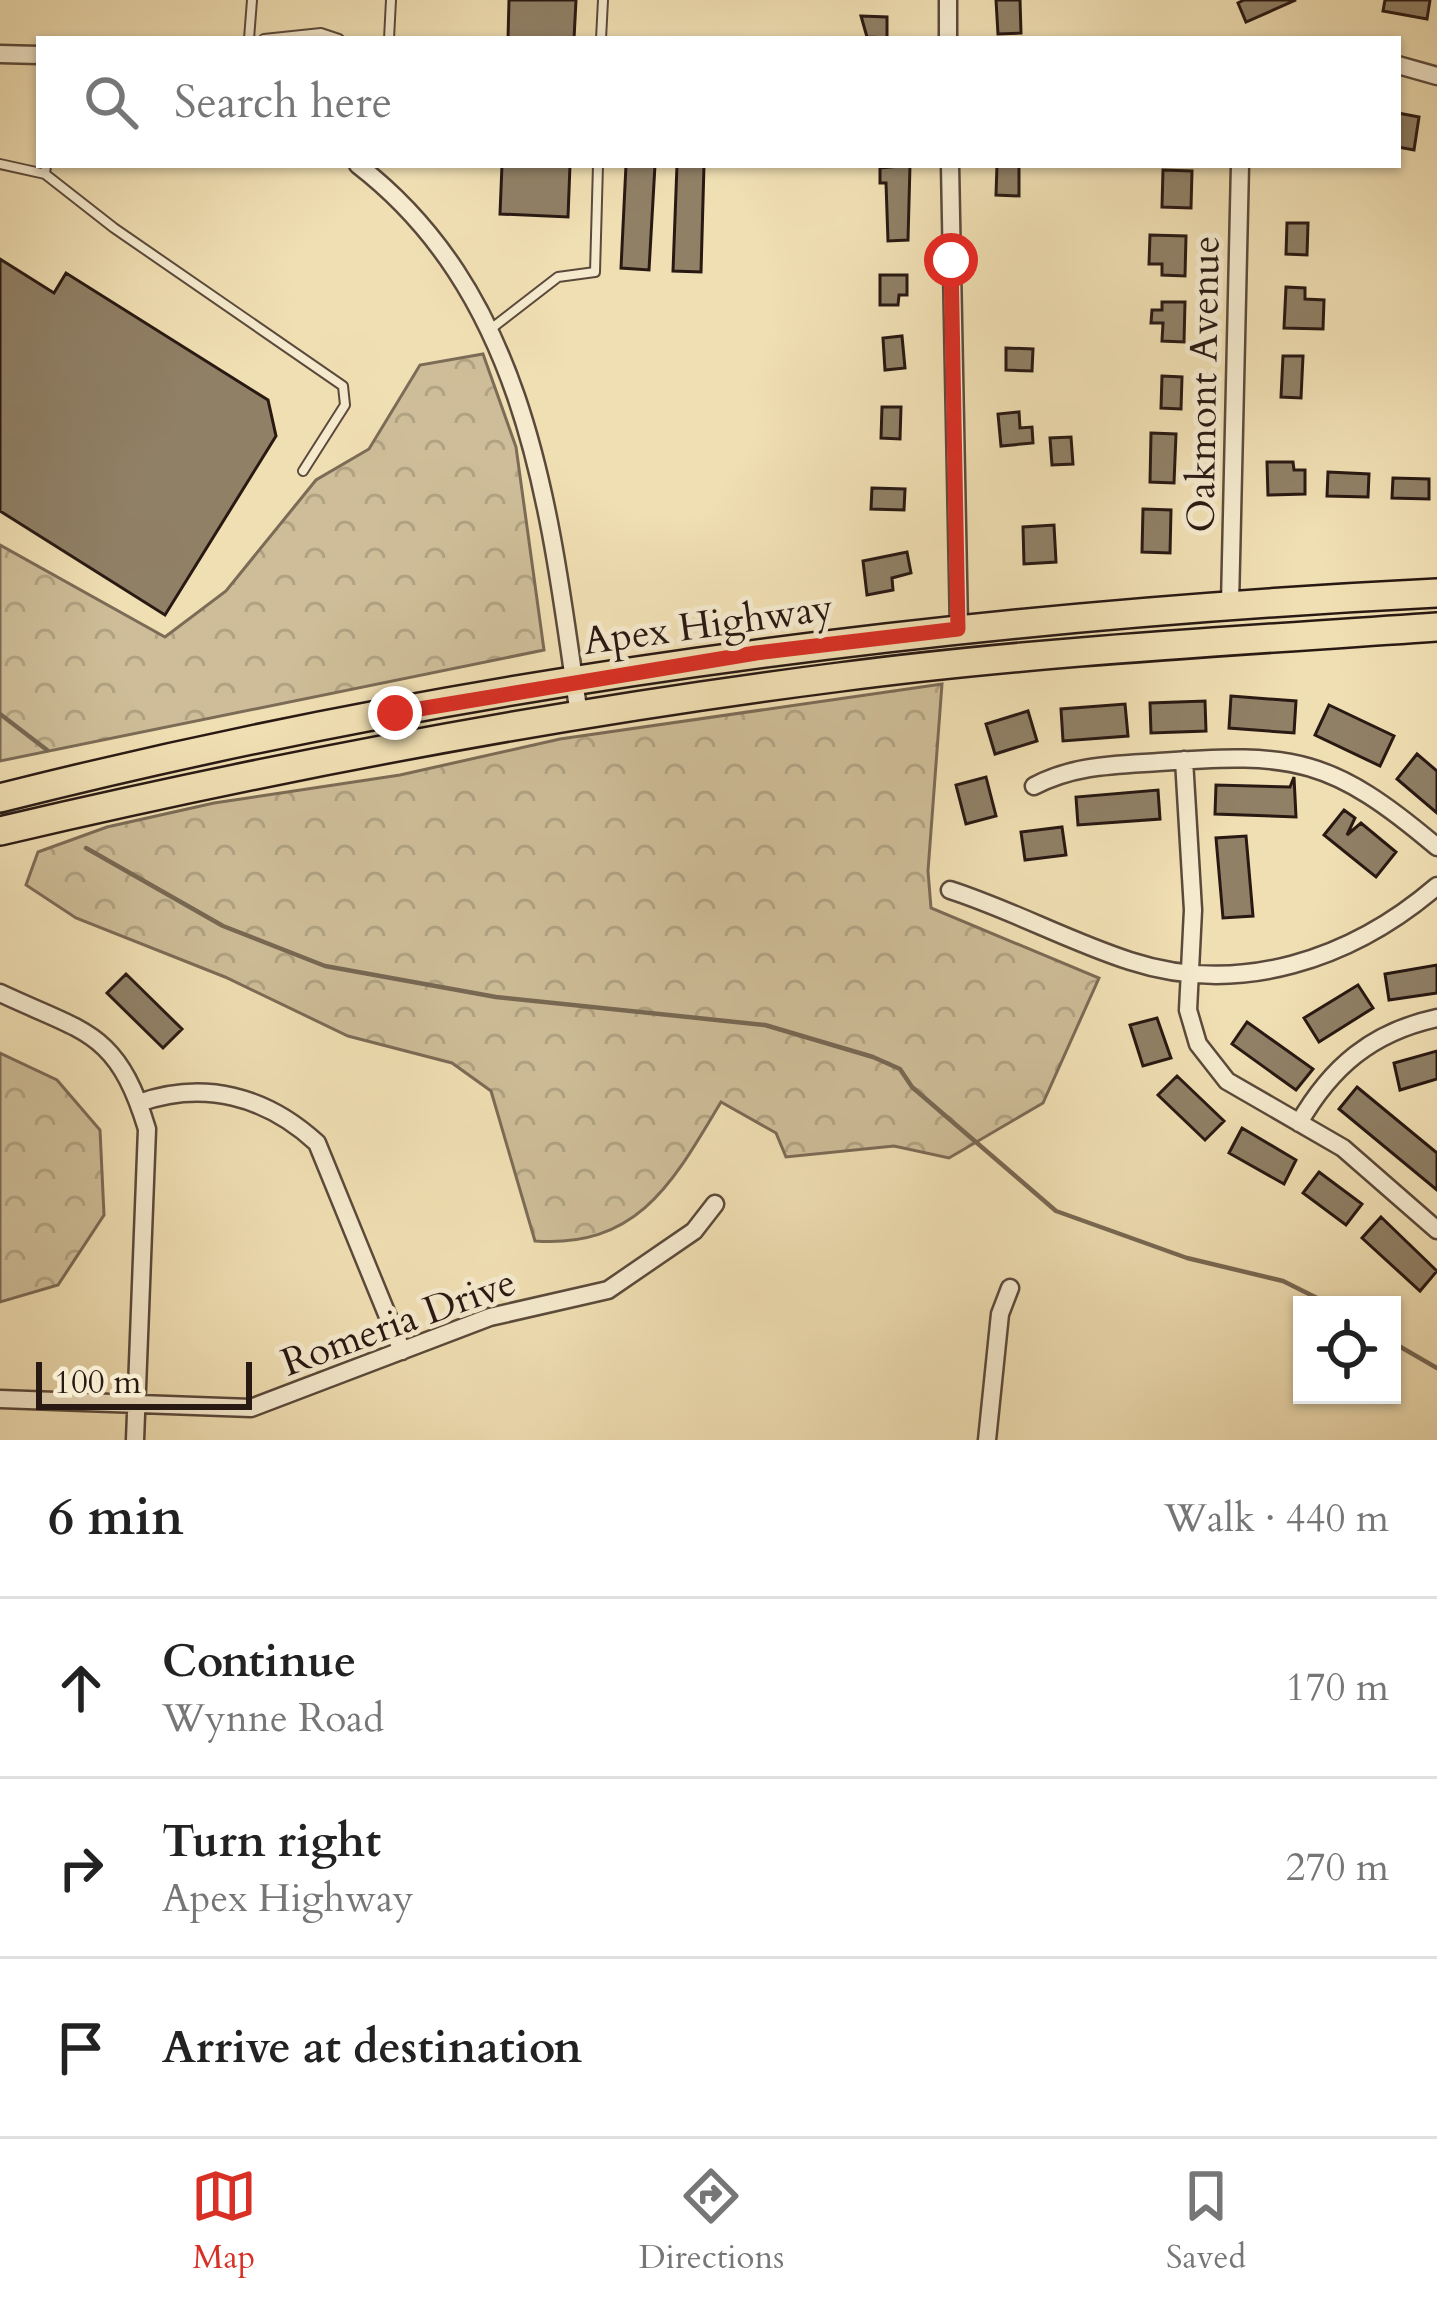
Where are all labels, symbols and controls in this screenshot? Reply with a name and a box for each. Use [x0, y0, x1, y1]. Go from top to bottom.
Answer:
search box [36, 36, 1401, 168]
icon: search [78, 69, 144, 135]
text: Search here [174, 72, 392, 133]
route start [924, 233, 978, 287]
street label: Oakmont Avenue [1174, 235, 1233, 533]
street label: Apex Highway [580, 581, 837, 668]
route end [368, 686, 422, 740]
street label: Romeria Drive [274, 1256, 523, 1389]
map controls [1293, 1296, 1401, 1404]
button: locate [1293, 1296, 1401, 1404]
scale bar [36, 1356, 252, 1409]
text: 100 m [54, 1360, 141, 1405]
text: 6 min [48, 1483, 184, 1553]
text: Walk · 440 m [1164, 1492, 1389, 1545]
text: Continue [162, 1631, 356, 1692]
icon: ahead [48, 1655, 114, 1721]
text: 170 m [1286, 1661, 1389, 1714]
text: Wynne Road [162, 1692, 384, 1745]
text: Turn right [162, 1811, 381, 1872]
icon: right [48, 1835, 114, 1901]
text: 270 m [1286, 1841, 1389, 1894]
text: Apex Highway [162, 1872, 414, 1925]
icon: arrive [48, 2015, 114, 2081]
text: Arrive at destination [162, 2017, 582, 2078]
tab: Map [191, 2163, 257, 2280]
tab: Directions [639, 2163, 784, 2280]
tab: Saved [1166, 2163, 1246, 2280]

